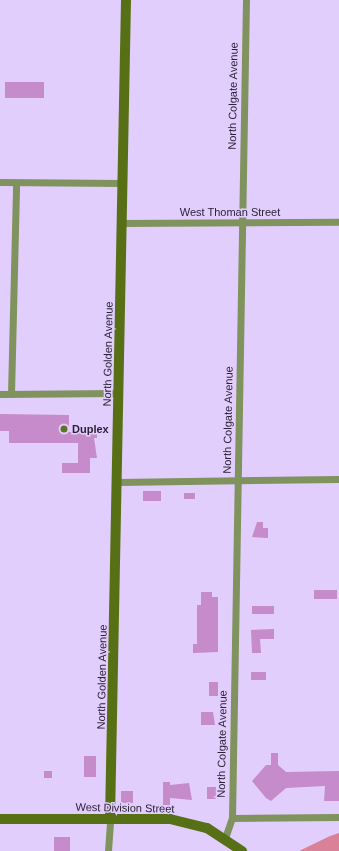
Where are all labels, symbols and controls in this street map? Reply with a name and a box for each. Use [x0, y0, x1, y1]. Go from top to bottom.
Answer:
street label: North Colgate Avenue [225, 42, 241, 150]
street label: West Thoman Street [180, 205, 280, 219]
street label: North Golden Avenue [100, 301, 116, 407]
street label: North Colgate Avenue [220, 366, 236, 474]
place label: Duplex [72, 422, 109, 436]
marker: Duplex [59, 424, 69, 434]
street label: North Golden Avenue [94, 624, 110, 730]
street label: North Colgate Avenue [214, 690, 230, 798]
street label: West Division Street [75, 801, 175, 815]

